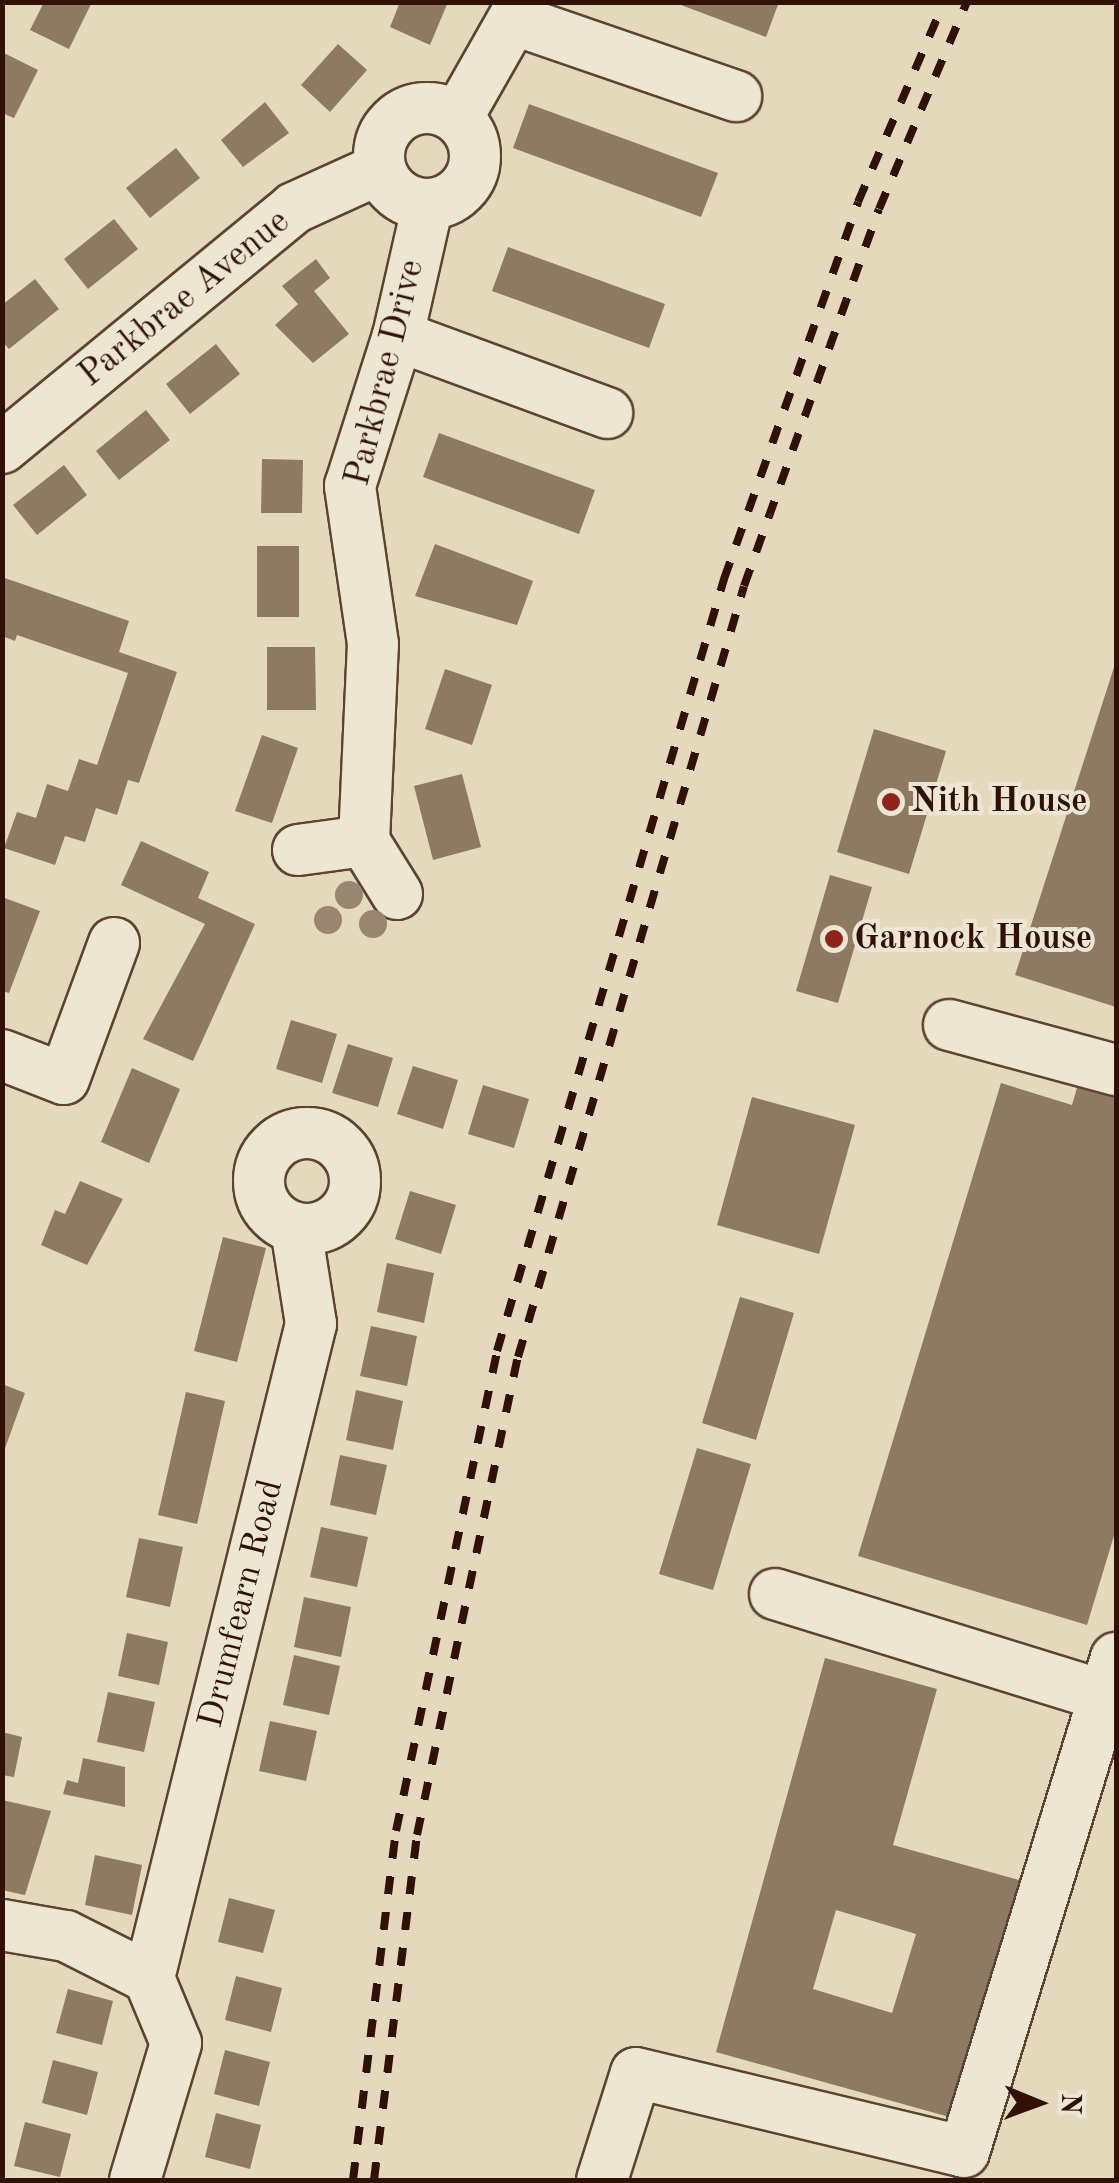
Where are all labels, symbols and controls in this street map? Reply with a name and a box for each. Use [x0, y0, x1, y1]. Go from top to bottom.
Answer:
street label: Parkbrae Avenue [71, 201, 299, 397]
street label: Parkbrae Drive [338, 256, 434, 490]
place label: Nith House [911, 781, 1088, 823]
marker: Nith House [880, 791, 902, 813]
place label: Garnock House [854, 918, 1092, 960]
marker: Garnock House [823, 928, 845, 950]
street label: Drumfearn Road [191, 1476, 293, 1732]
north arrow [989, 2053, 1089, 2153]
text: N [1055, 2093, 1083, 2114]

